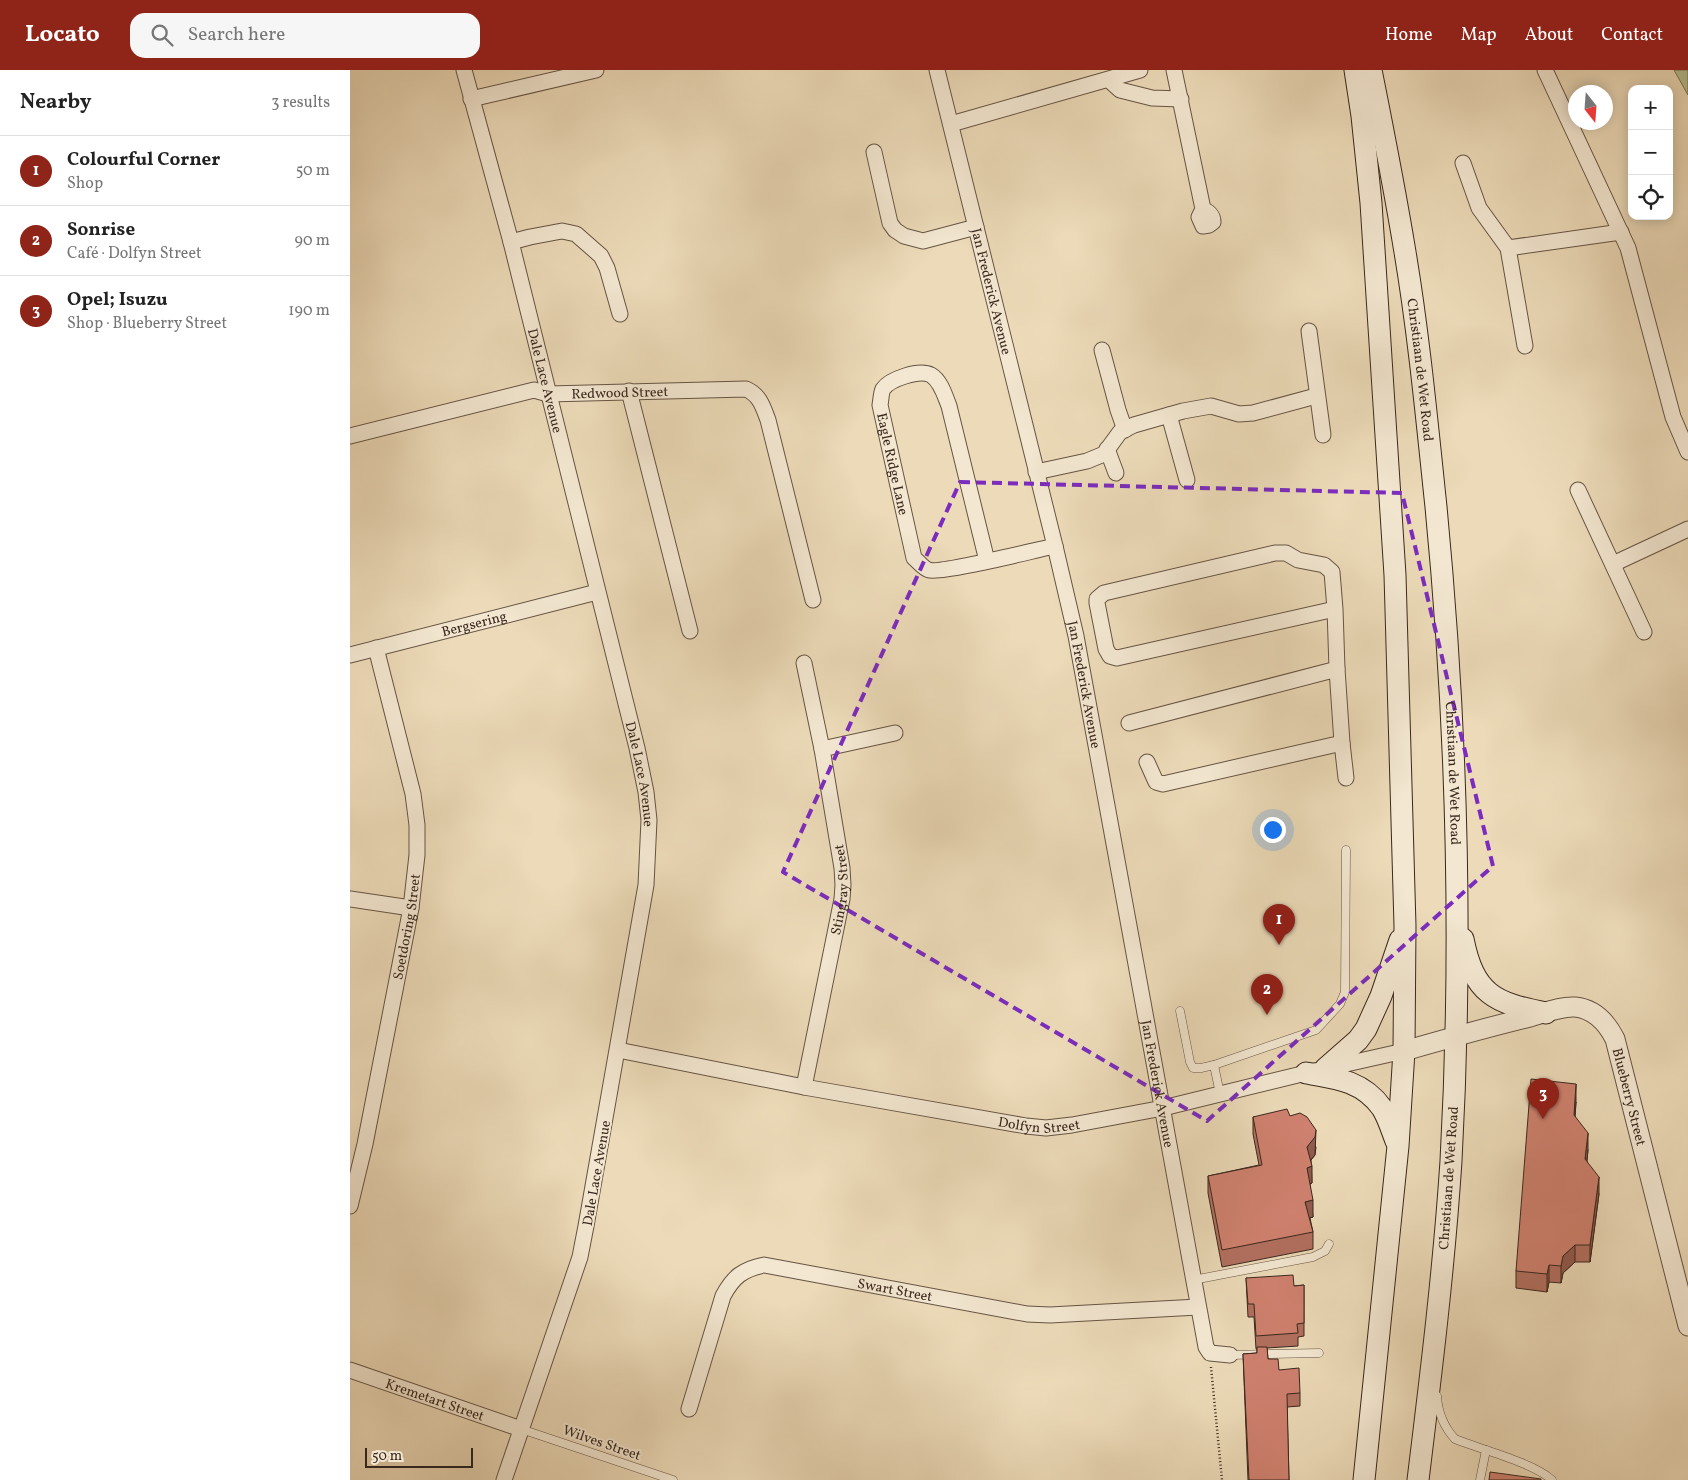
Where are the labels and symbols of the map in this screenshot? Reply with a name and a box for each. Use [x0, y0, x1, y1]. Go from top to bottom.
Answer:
north arrow [1568, 85, 1613, 130]
street label: Jan Frederick Avenue [966, 226, 1015, 357]
street label: Christiaan de Wet Road [1401, 297, 1437, 442]
street label: Dale Lace Avenue [522, 326, 566, 436]
street label: Redwood Street [571, 383, 669, 404]
street label: Eagle Ridge Lane [871, 411, 912, 517]
street label: Bergsering [440, 607, 509, 642]
street label: Jan Frederick Avenue [1062, 619, 1104, 750]
street label: Christiaan de Wet Road [1440, 701, 1464, 845]
street label: Dale Lace Avenue [620, 719, 657, 828]
your location [1260, 817, 1286, 843]
street label: Stingray Street [827, 843, 854, 937]
street label: Soetdoring Street [389, 873, 426, 982]
pin: 1 [1263, 904, 1295, 945]
pin: 2 [1251, 974, 1283, 1015]
street label: Jan Frederick Avenue [1135, 1019, 1177, 1150]
street label: Blueberry Street [1607, 1046, 1650, 1148]
pin: 3 [1527, 1078, 1559, 1119]
street label: Christiaan de Wet Road [1435, 1106, 1464, 1250]
street label: Dolfyn Street [996, 1113, 1082, 1139]
street label: Dale Lace Avenue [579, 1119, 616, 1228]
street label: Swart Street [856, 1275, 934, 1307]
street label: Kremetart Street [383, 1375, 487, 1427]
street label: Wilves Street [560, 1421, 643, 1466]
scale bar [365, 1445, 472, 1468]

